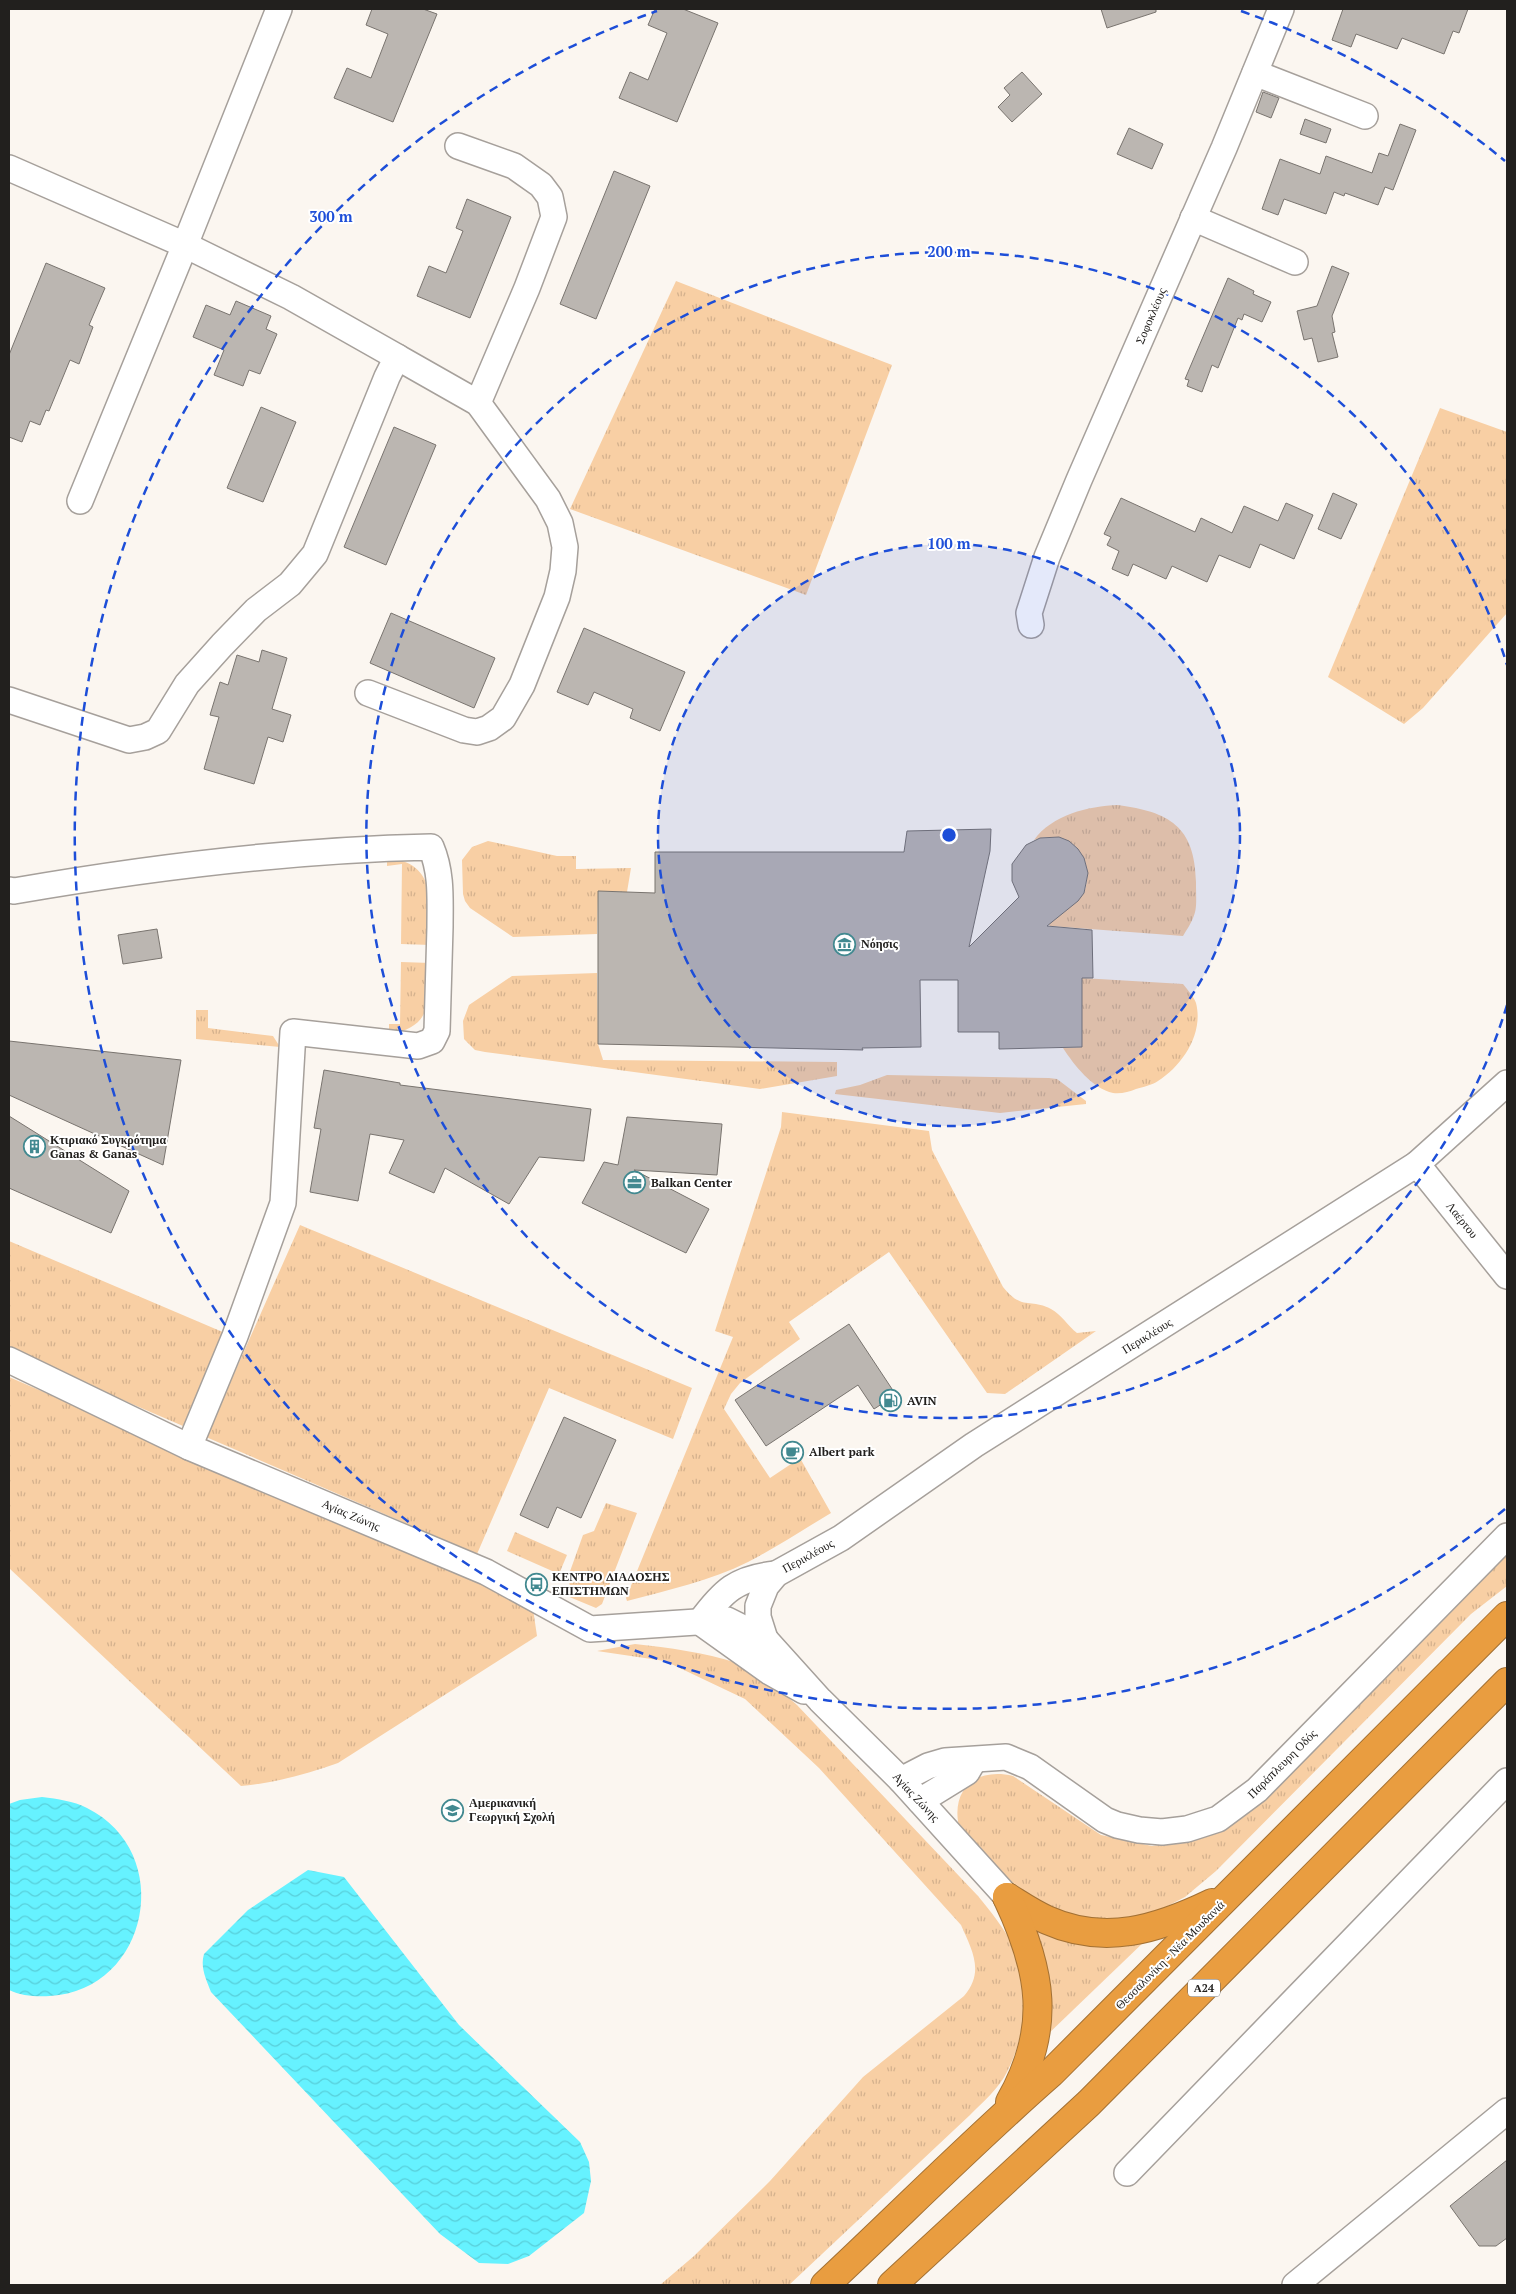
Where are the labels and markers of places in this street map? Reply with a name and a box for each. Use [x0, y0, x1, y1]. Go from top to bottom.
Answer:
centre of rings [940, 826, 958, 844]
museum icon: Νόησις [833, 932, 857, 956]
place label: Νόησις [861, 936, 899, 951]
place label: Κτιριακό Συγκρότημα Ganas & Ganas [50, 1132, 167, 1161]
building icon: Κτιριακό Συγκρότημα Ganas & Ganas [22, 1135, 46, 1159]
office icon: Balkan Center [623, 1171, 647, 1195]
place label: Balkan Center [651, 1175, 733, 1190]
fuel station icon: AVIN [879, 1389, 903, 1413]
place label: AVIN [907, 1393, 937, 1408]
cafe icon: Albert park [781, 1440, 805, 1464]
place label: Albert park [809, 1444, 875, 1459]
place label: ΚΕΝΤΡΟ ΔΙΑΔΟΣΗΣ ΕΠΙΣΤΗΜΩΝ [552, 1569, 670, 1598]
bus stop icon: ΚΕΝΤΡΟ ΔΙΑΔΟΣΗΣ ΕΠΙΣΤΗΜΩΝ [524, 1572, 548, 1596]
place label: Αμερικανική Γεωργική Σχολή [469, 1795, 555, 1824]
school or university icon: Αμερικανική Γεωργική Σχολή [441, 1798, 465, 1822]

